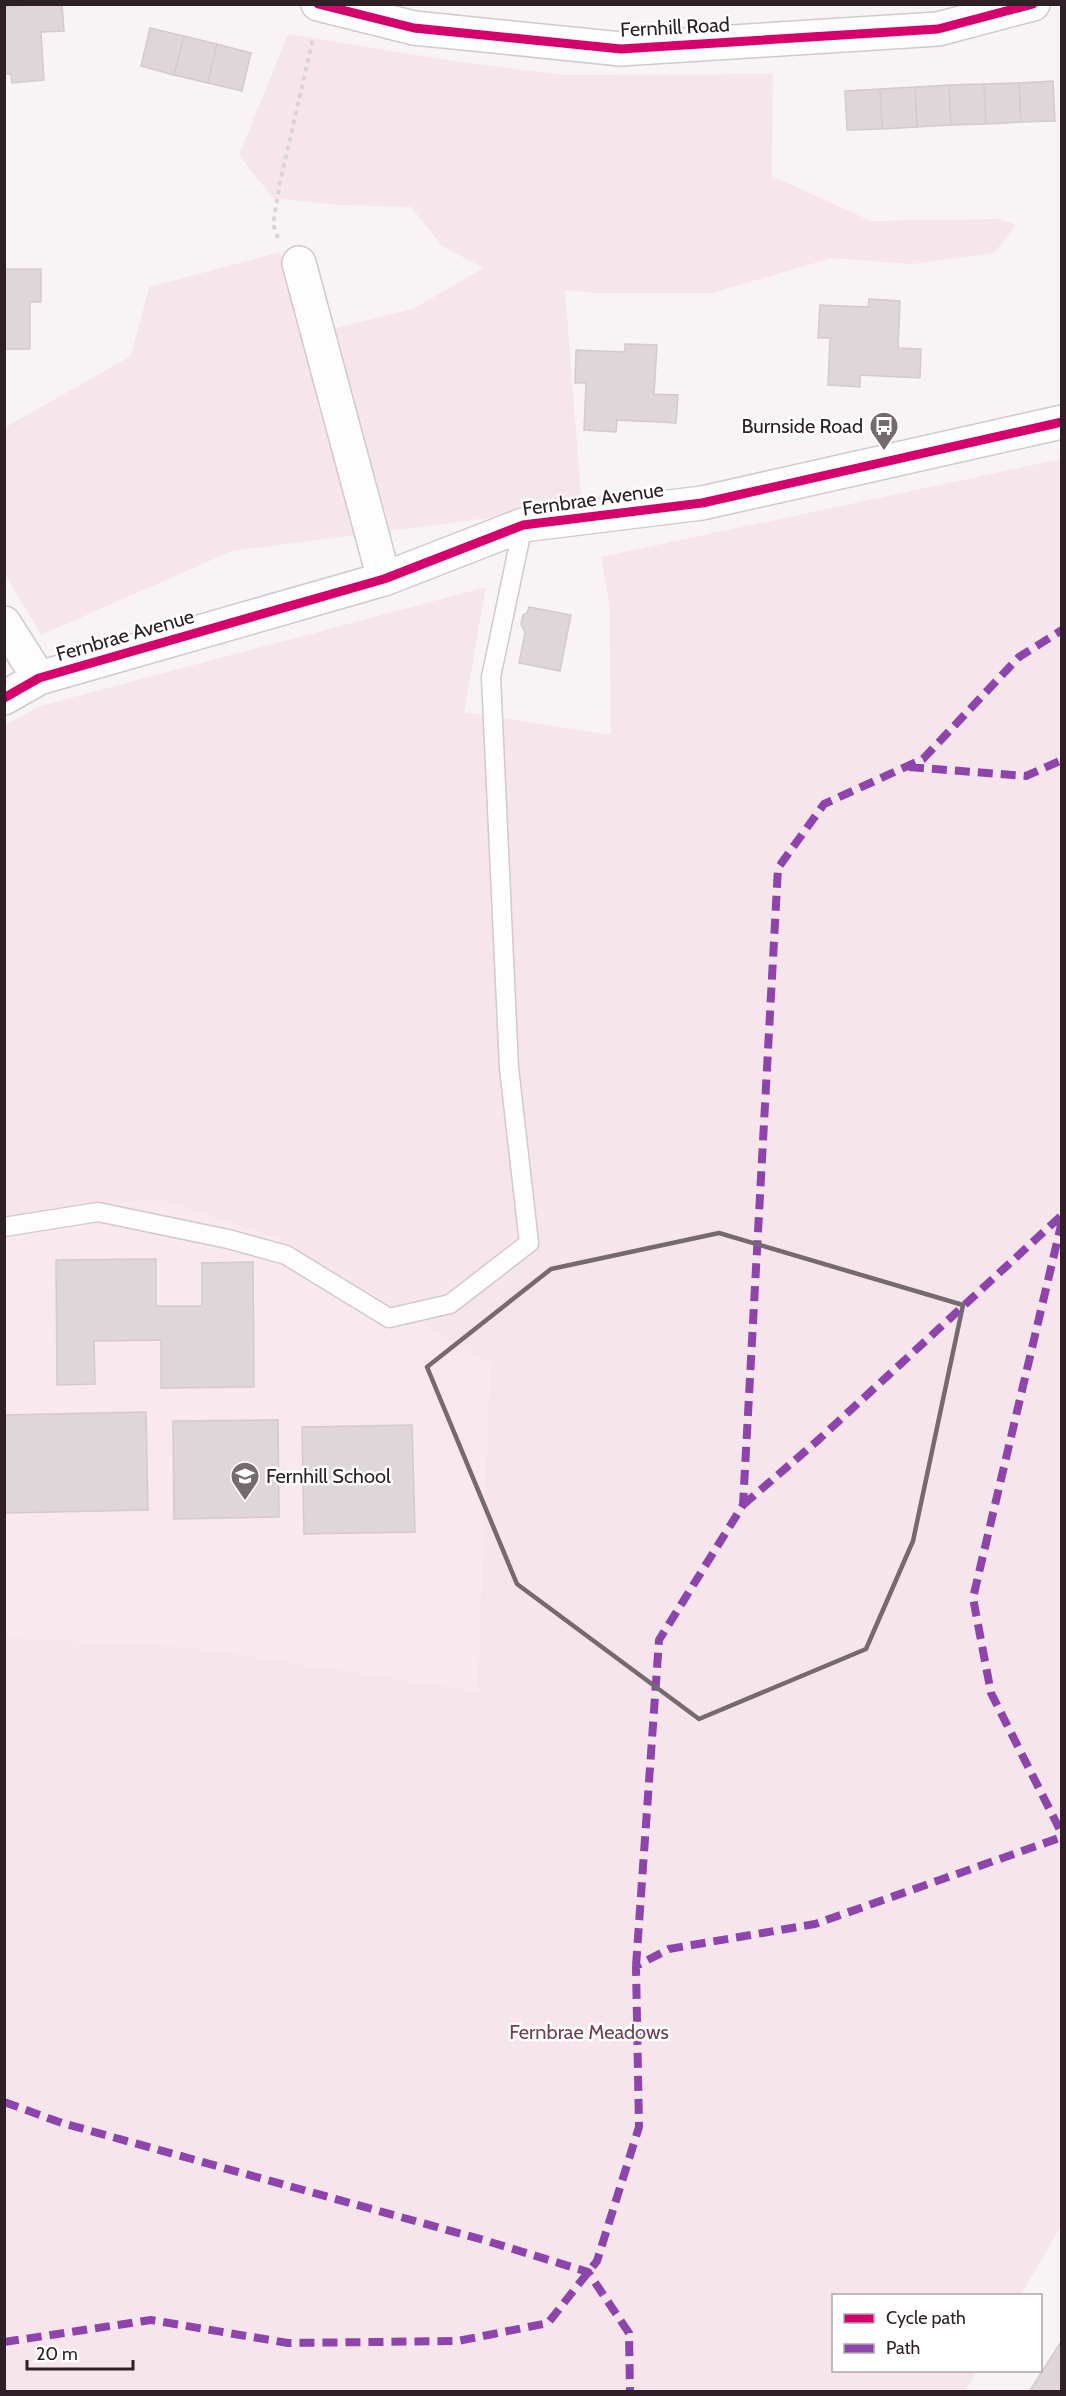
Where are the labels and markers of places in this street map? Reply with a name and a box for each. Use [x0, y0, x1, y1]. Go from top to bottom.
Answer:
bus stop icon: Burnside Road [868, 410, 900, 452]
place label: Burnside Road [741, 414, 863, 438]
school or university icon: Fernhill School [229, 1460, 261, 1502]
place label: Fernhill School [266, 1464, 391, 1488]

